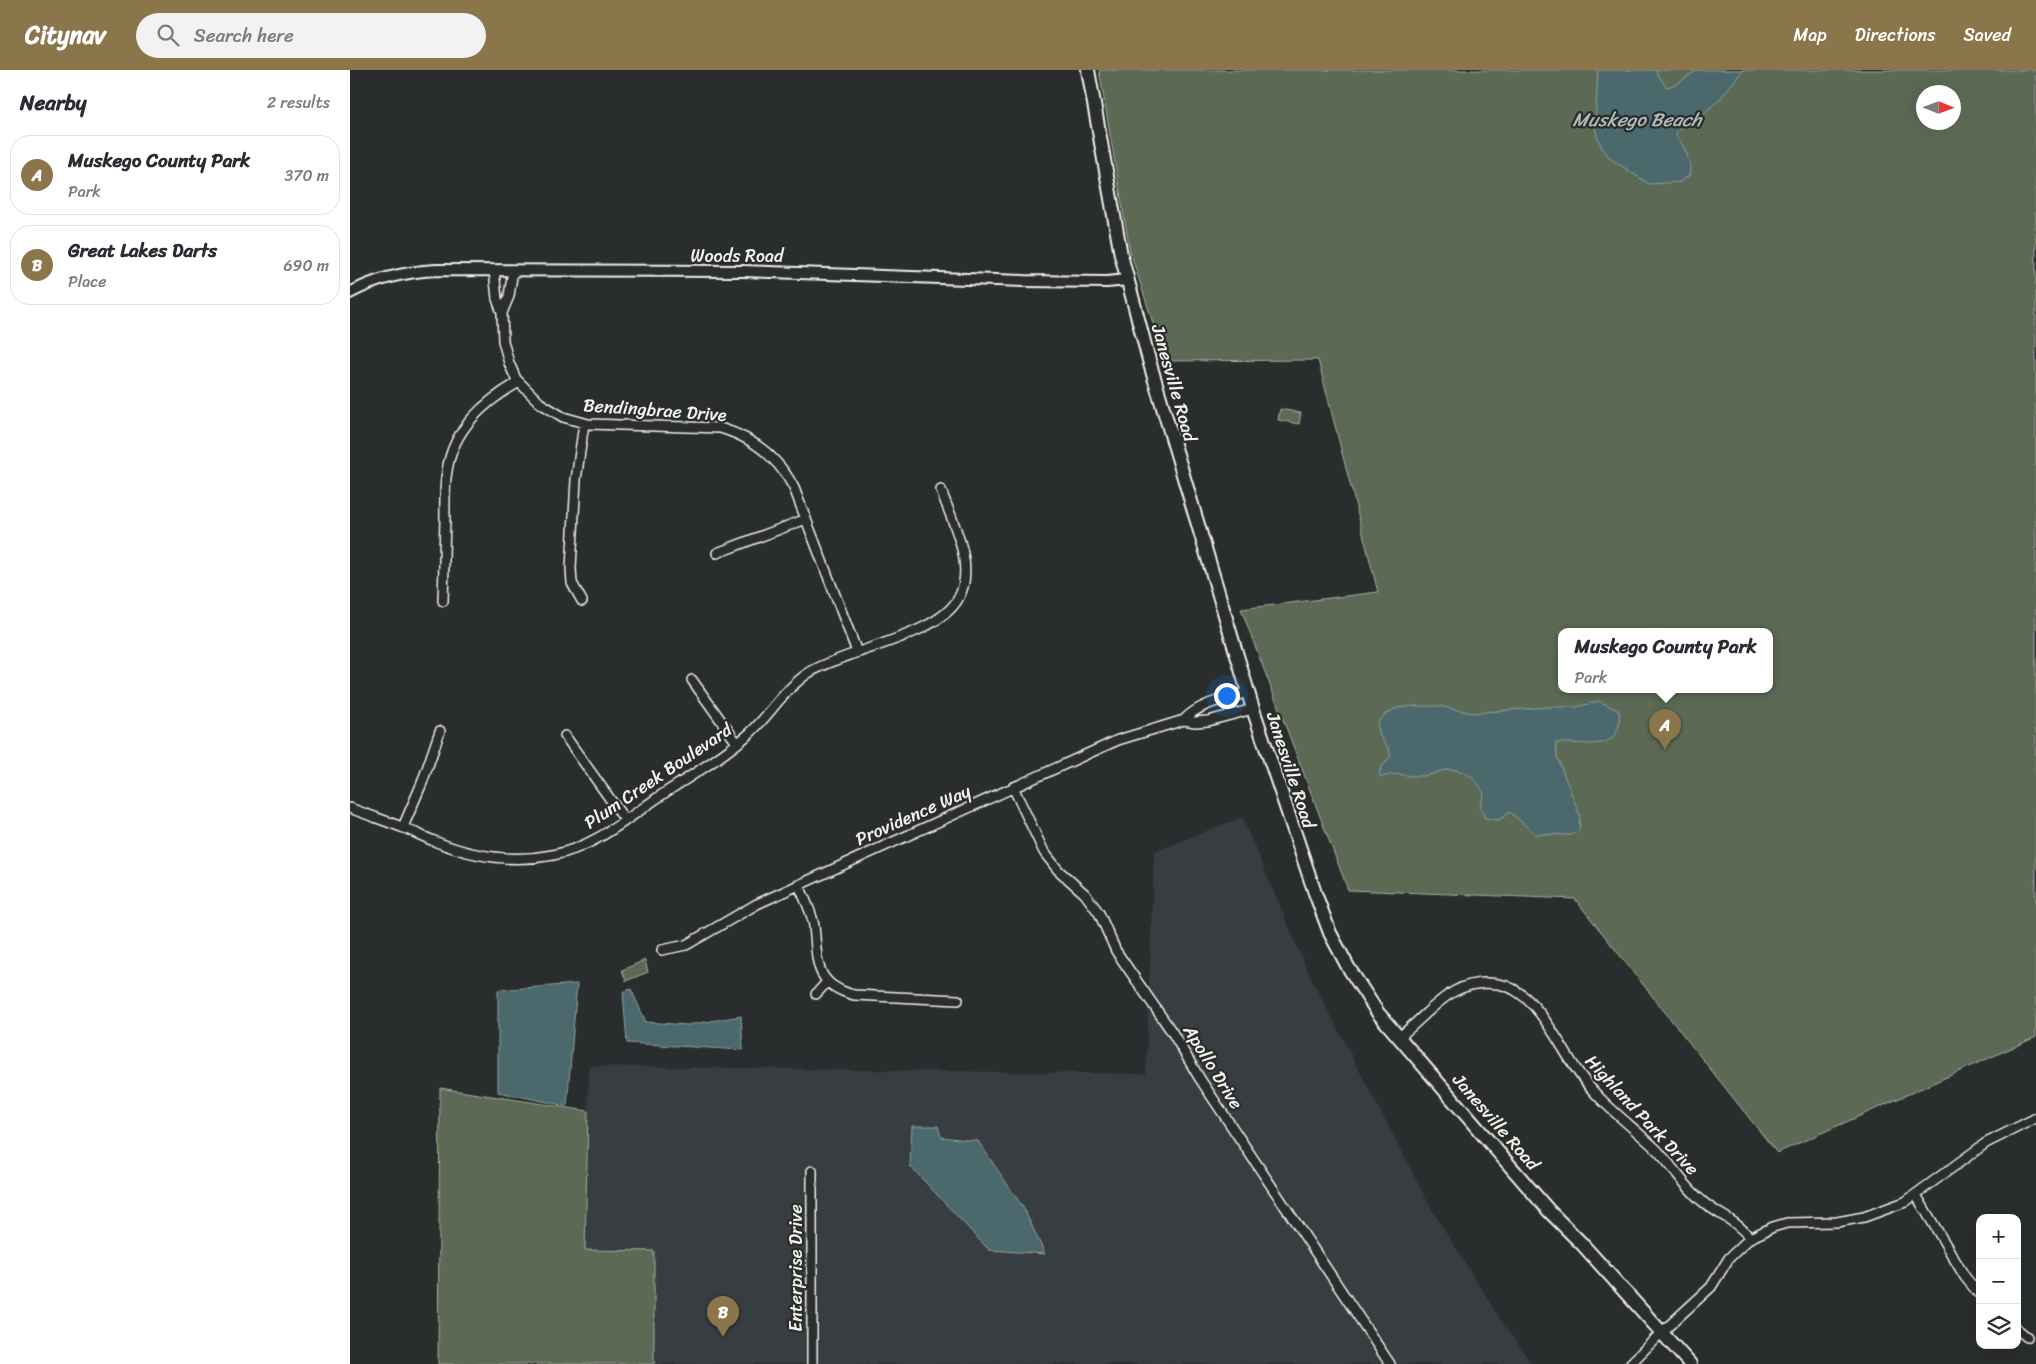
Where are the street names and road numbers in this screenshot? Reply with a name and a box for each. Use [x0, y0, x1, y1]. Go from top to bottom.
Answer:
street label: Woods Road [691, 240, 785, 272]
street label: Janesville Road [1142, 320, 1206, 447]
street label: Bendingbrae Drive [582, 389, 728, 431]
street label: Janesville Road [1257, 707, 1325, 834]
street label: Plum Creek Boulevard [577, 713, 740, 838]
street label: Providence Way [850, 775, 977, 855]
street label: Apollo Drive [1174, 1017, 1252, 1116]
street label: Highland Park Drive [1577, 1047, 1707, 1183]
street label: Janesville Road [1444, 1065, 1549, 1179]
street label: Enterprise Drive [780, 1204, 812, 1332]

